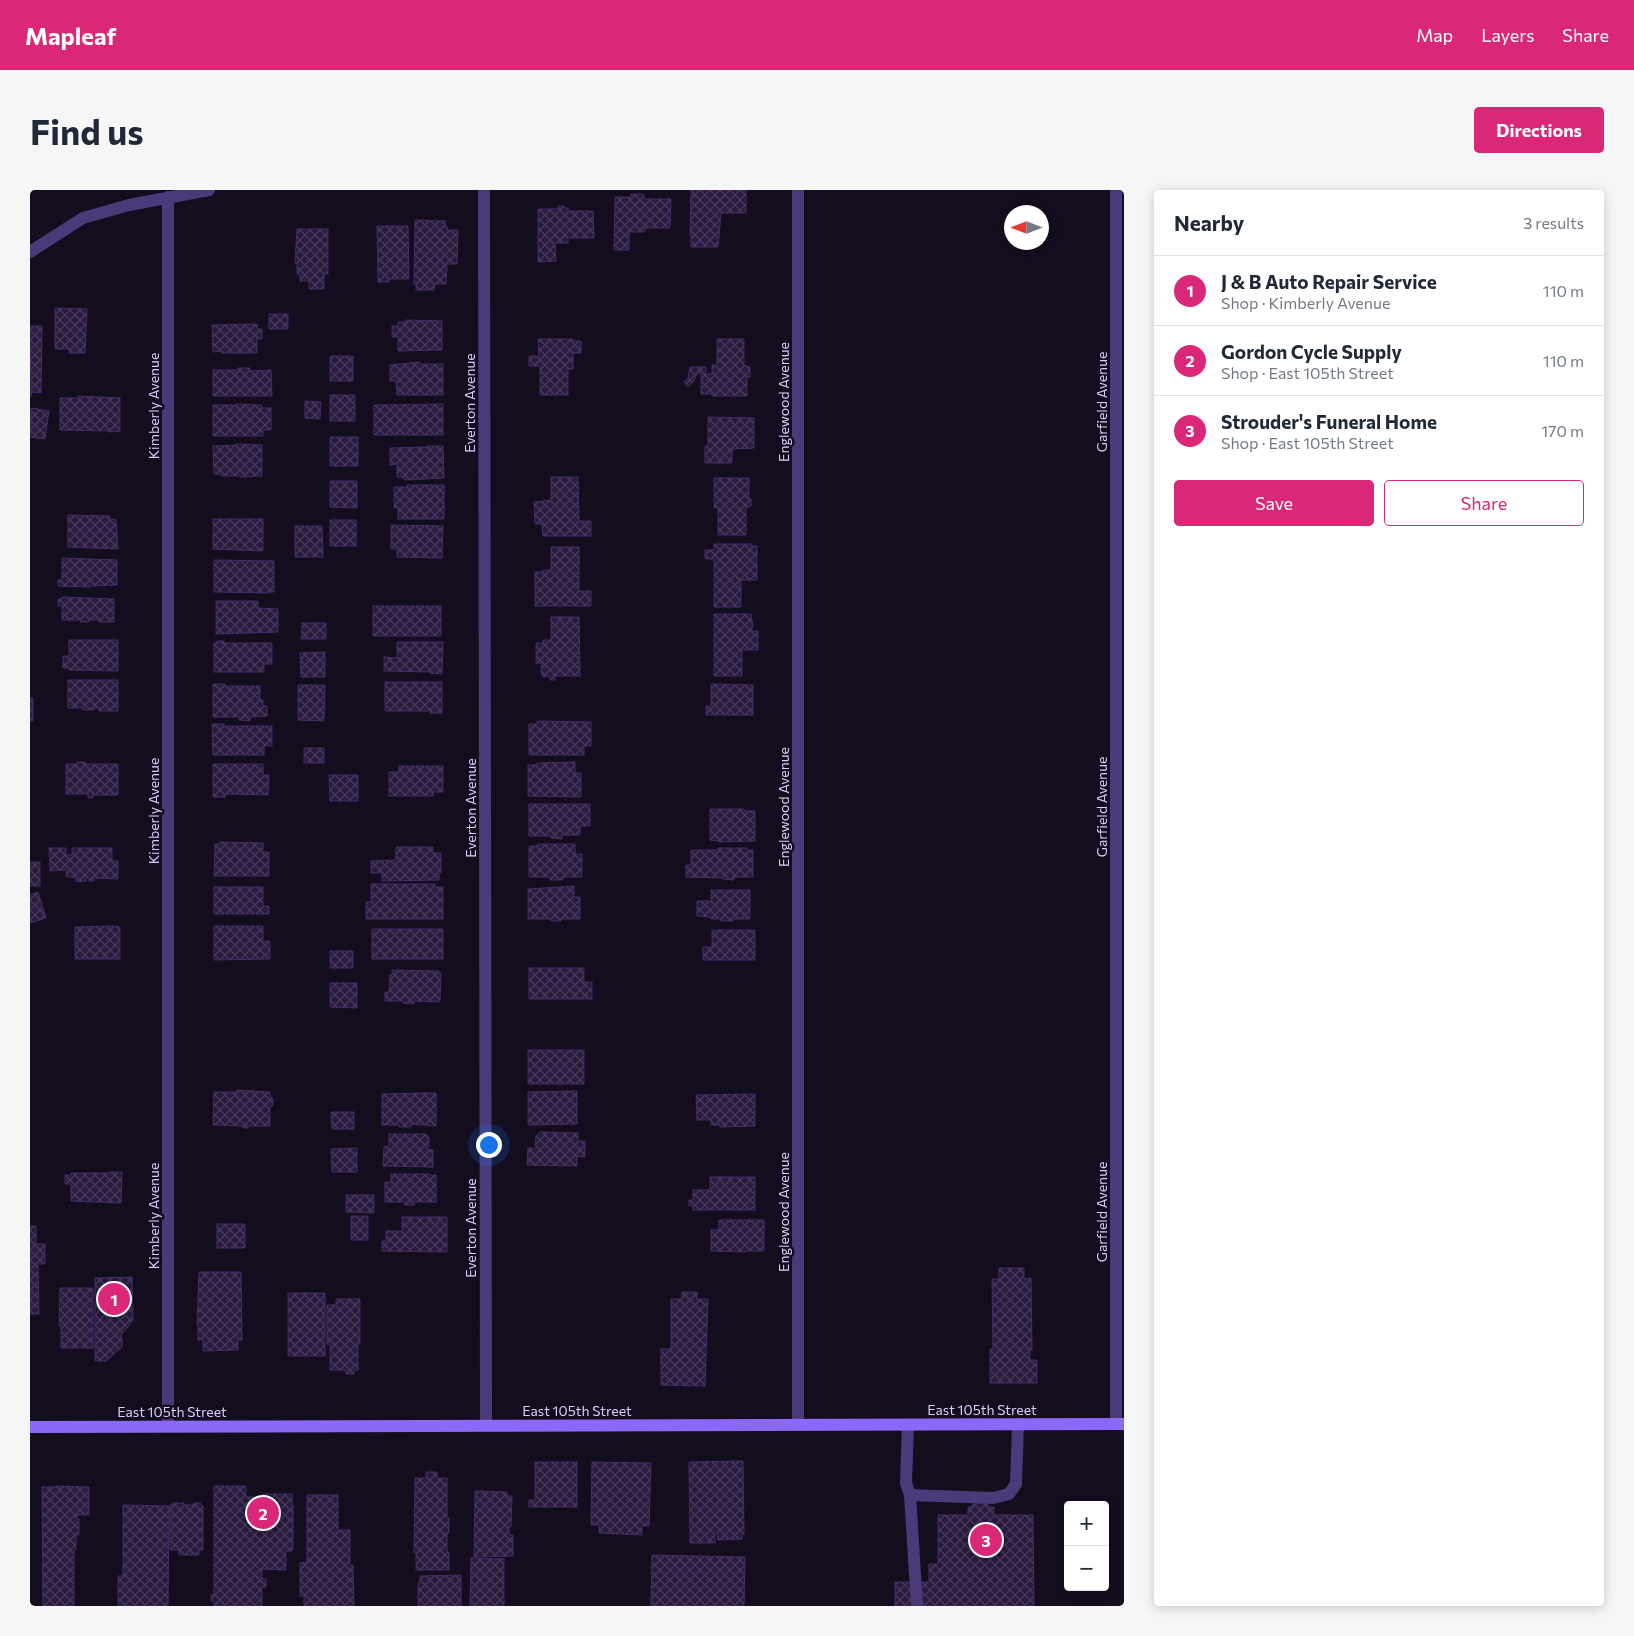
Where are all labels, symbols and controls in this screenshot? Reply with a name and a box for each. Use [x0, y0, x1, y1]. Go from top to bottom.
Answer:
text: Mapleaf [25, 21, 116, 50]
text: Map [1416, 24, 1453, 46]
text: Layers [1481, 24, 1534, 46]
text: Share [1562, 24, 1609, 46]
button: Directions [1474, 107, 1604, 153]
text: Find us [30, 109, 144, 152]
north arrow [1004, 205, 1049, 250]
text: Nearby [1174, 210, 1244, 235]
text: 3 results [1523, 213, 1584, 232]
text: J & B Auto Repair Service [1221, 270, 1437, 293]
text: 1 [1186, 281, 1194, 300]
text: 110 m [1543, 281, 1584, 300]
text: Shop · Kimberly Avenue [1221, 293, 1390, 312]
text: Gordon Cycle Supply [1221, 340, 1402, 363]
street label: Englewood Avenue [775, 342, 792, 462]
text: 2 [1185, 351, 1195, 370]
text: 110 m [1543, 351, 1584, 370]
street label: Garfield Avenue [1093, 352, 1110, 452]
street label: Kimberly Avenue [145, 353, 162, 459]
street label: Everton Avenue [461, 353, 478, 453]
text: Shop · East 105th Street [1221, 363, 1394, 382]
text: Strouder's Funeral Home [1221, 410, 1437, 433]
text: 3 [1185, 421, 1195, 440]
text: 170 m [1541, 421, 1584, 440]
text: Shop · East 105th Street [1221, 433, 1394, 452]
button: Save [1174, 480, 1374, 526]
button: Share [1384, 480, 1584, 526]
street label: Englewood Avenue [775, 747, 792, 867]
street label: Garfield Avenue [1093, 757, 1110, 857]
street label: Kimberly Avenue [145, 758, 162, 864]
street label: Everton Avenue [462, 758, 479, 858]
your location [476, 1132, 502, 1158]
street label: Englewood Avenue [775, 1152, 792, 1272]
street label: Garfield Avenue [1093, 1162, 1110, 1262]
street label: Kimberly Avenue [145, 1163, 162, 1269]
street label: Everton Avenue [462, 1178, 479, 1278]
pin: 1 [98, 1280, 130, 1318]
street label: East 105th Street [927, 1401, 1037, 1418]
street label: East 105th Street [522, 1402, 632, 1419]
street label: East 105th Street [117, 1403, 227, 1420]
pin: 2 [247, 1494, 279, 1532]
map controls [1064, 1501, 1109, 1591]
button: + [1064, 1501, 1109, 1546]
pin: 3 [970, 1521, 1002, 1559]
button: − [1064, 1546, 1109, 1591]

